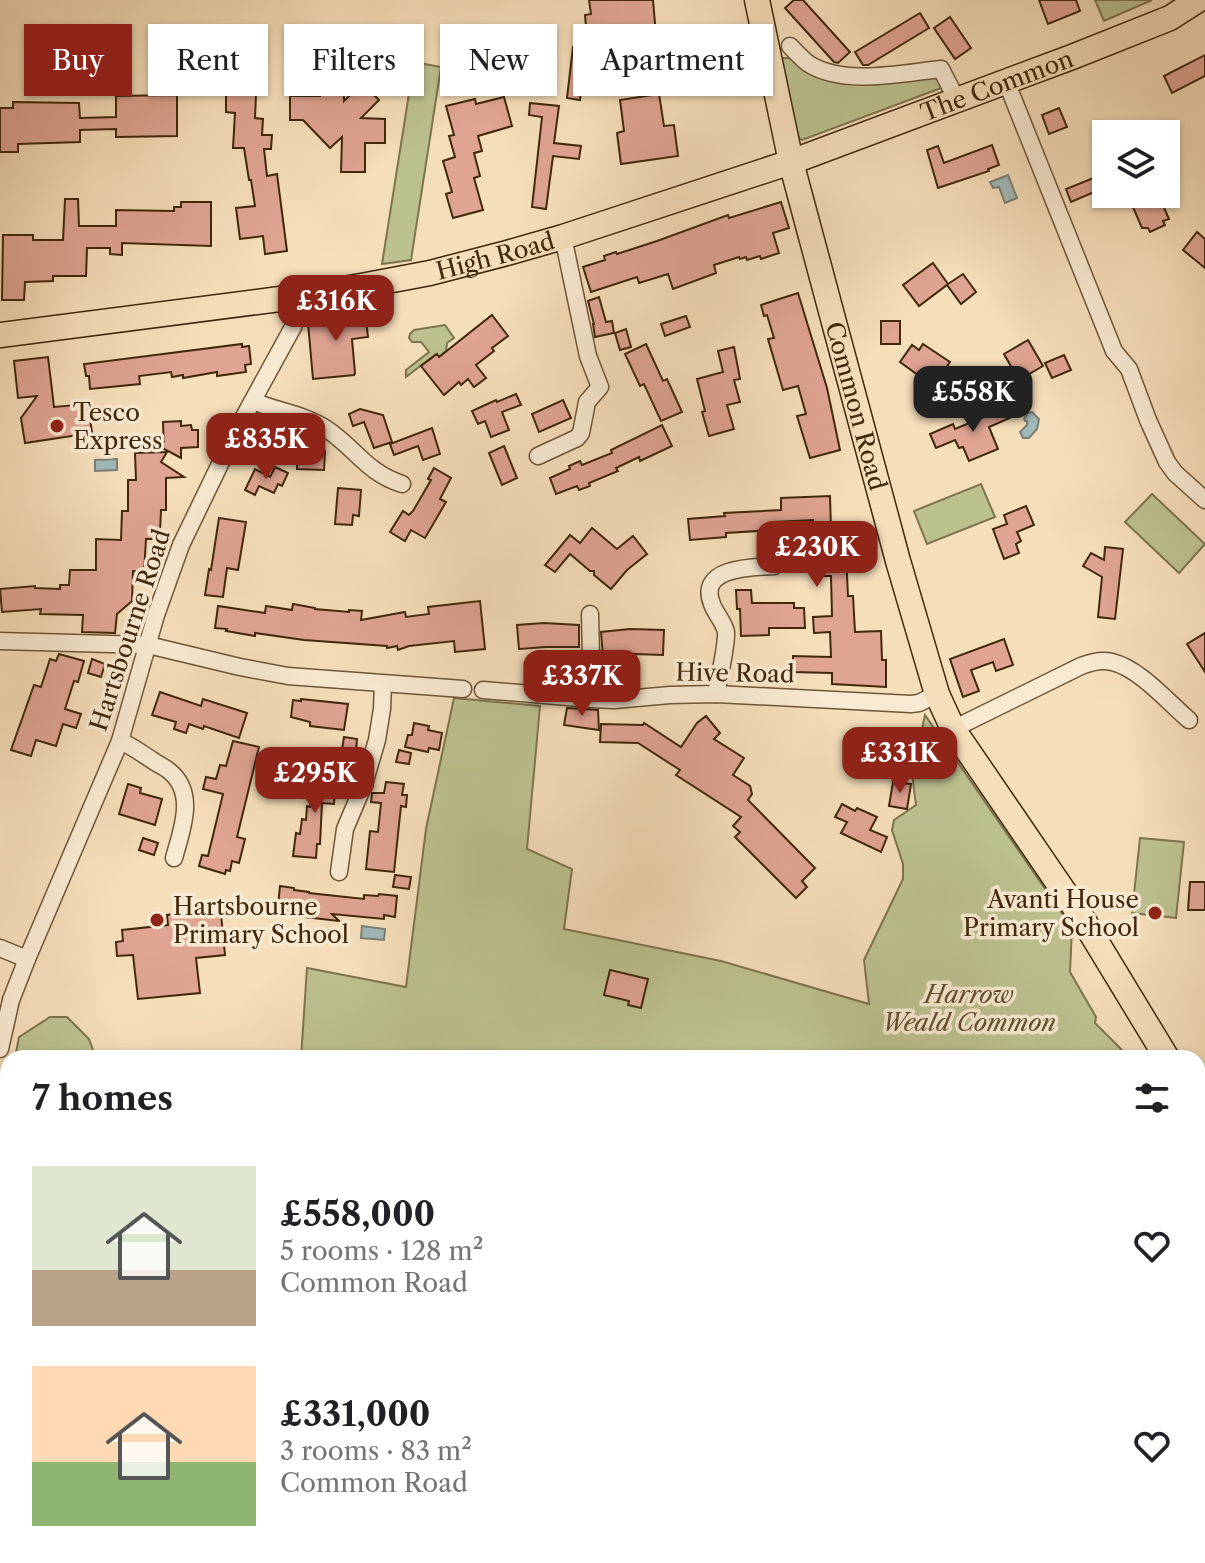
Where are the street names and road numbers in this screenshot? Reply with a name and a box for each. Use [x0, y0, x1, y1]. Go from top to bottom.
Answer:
street label: The Common [916, 43, 1077, 127]
street label: High Road [433, 226, 558, 285]
street label: Common Road [820, 318, 893, 494]
street label: Hartsbourne Road [84, 525, 176, 735]
street label: Hive Road [675, 657, 795, 689]

